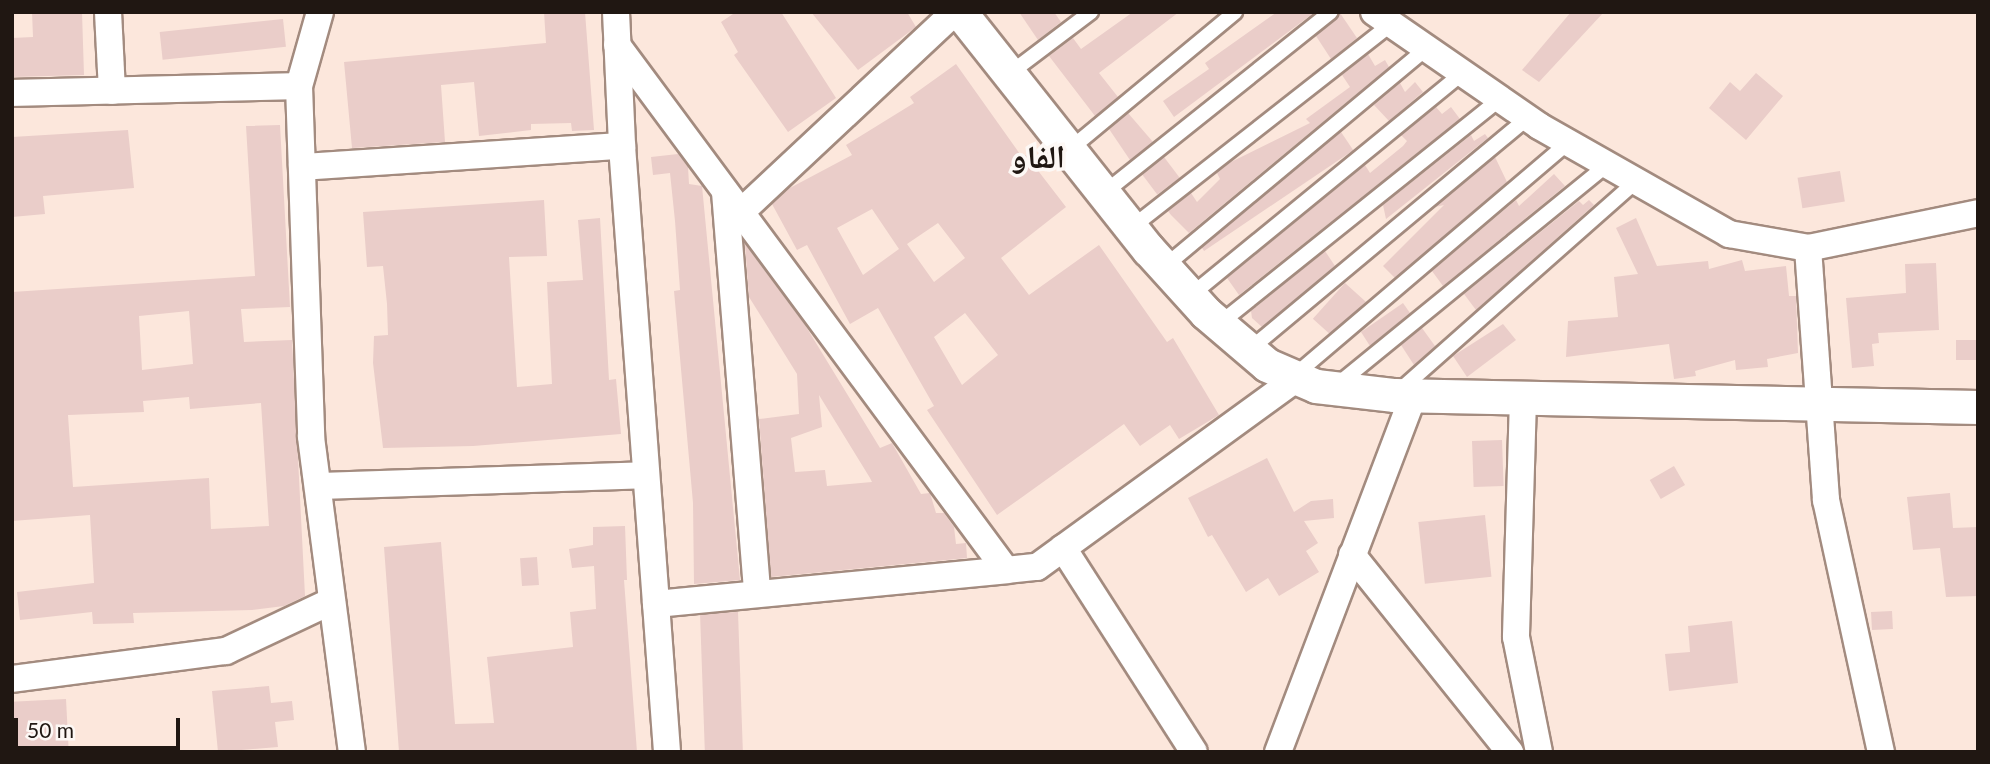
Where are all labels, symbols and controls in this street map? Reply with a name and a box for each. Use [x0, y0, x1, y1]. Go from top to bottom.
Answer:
district label: الفاو [1011, 137, 1065, 175]
scale bar [18, 704, 184, 748]
text: 50 m [27, 717, 74, 742]

